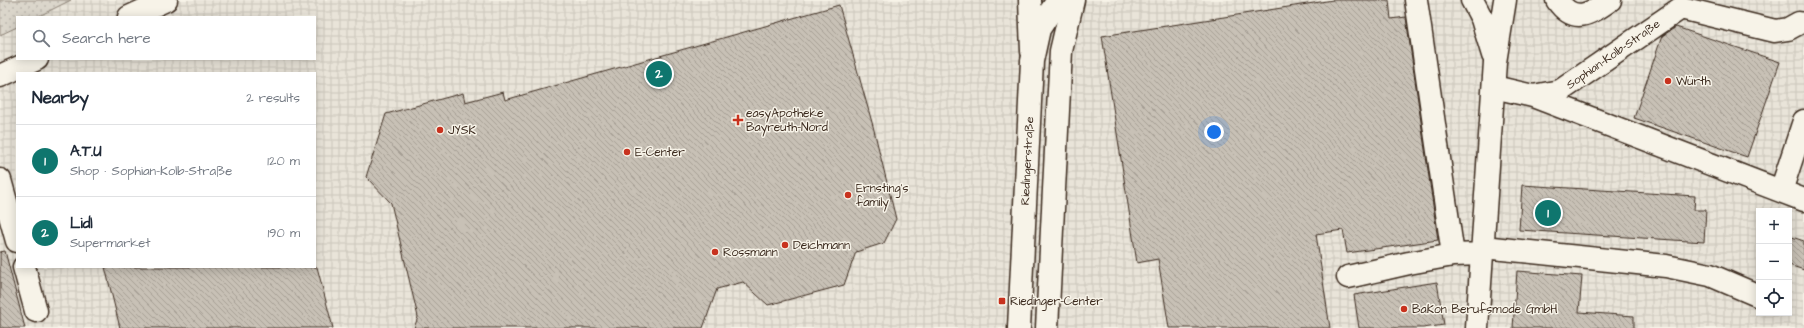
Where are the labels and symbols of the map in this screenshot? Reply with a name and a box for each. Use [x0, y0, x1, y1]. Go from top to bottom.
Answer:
street label: Sophian-Kolb-Straße [1563, 15, 1664, 93]
pin: 2 [646, 59, 672, 89]
place label: Würth [1676, 73, 1711, 90]
marker: Würth [1663, 76, 1673, 86]
place label: easyApotheke Bayreuth-Nord [746, 105, 828, 137]
marker: easyApotheke Bayreuth-Nord [733, 115, 743, 125]
street label: Riedingerstraße [1017, 116, 1039, 206]
place label: JYSK [448, 122, 476, 139]
your location [1204, 122, 1224, 142]
marker: JYSK [435, 125, 445, 135]
place label: E-Center [635, 144, 685, 161]
marker: E-Center [622, 147, 632, 157]
place label: Ernsting's family [856, 180, 909, 212]
marker: Ernsting's family [843, 190, 853, 200]
pin: 1 [1535, 198, 1561, 228]
place label: Deichmann [793, 237, 850, 254]
marker: Deichmann [780, 240, 790, 250]
place label: Rossmann [723, 244, 778, 261]
marker: Rossmann [710, 247, 720, 257]
place label: Riedinger-Center [1010, 293, 1103, 311]
marker: Riedinger-Center [997, 296, 1007, 306]
place label: BaKon Berufsmode GmbH [1412, 301, 1558, 318]
marker: BaKon Berufsmode GmbH [1399, 304, 1409, 314]

